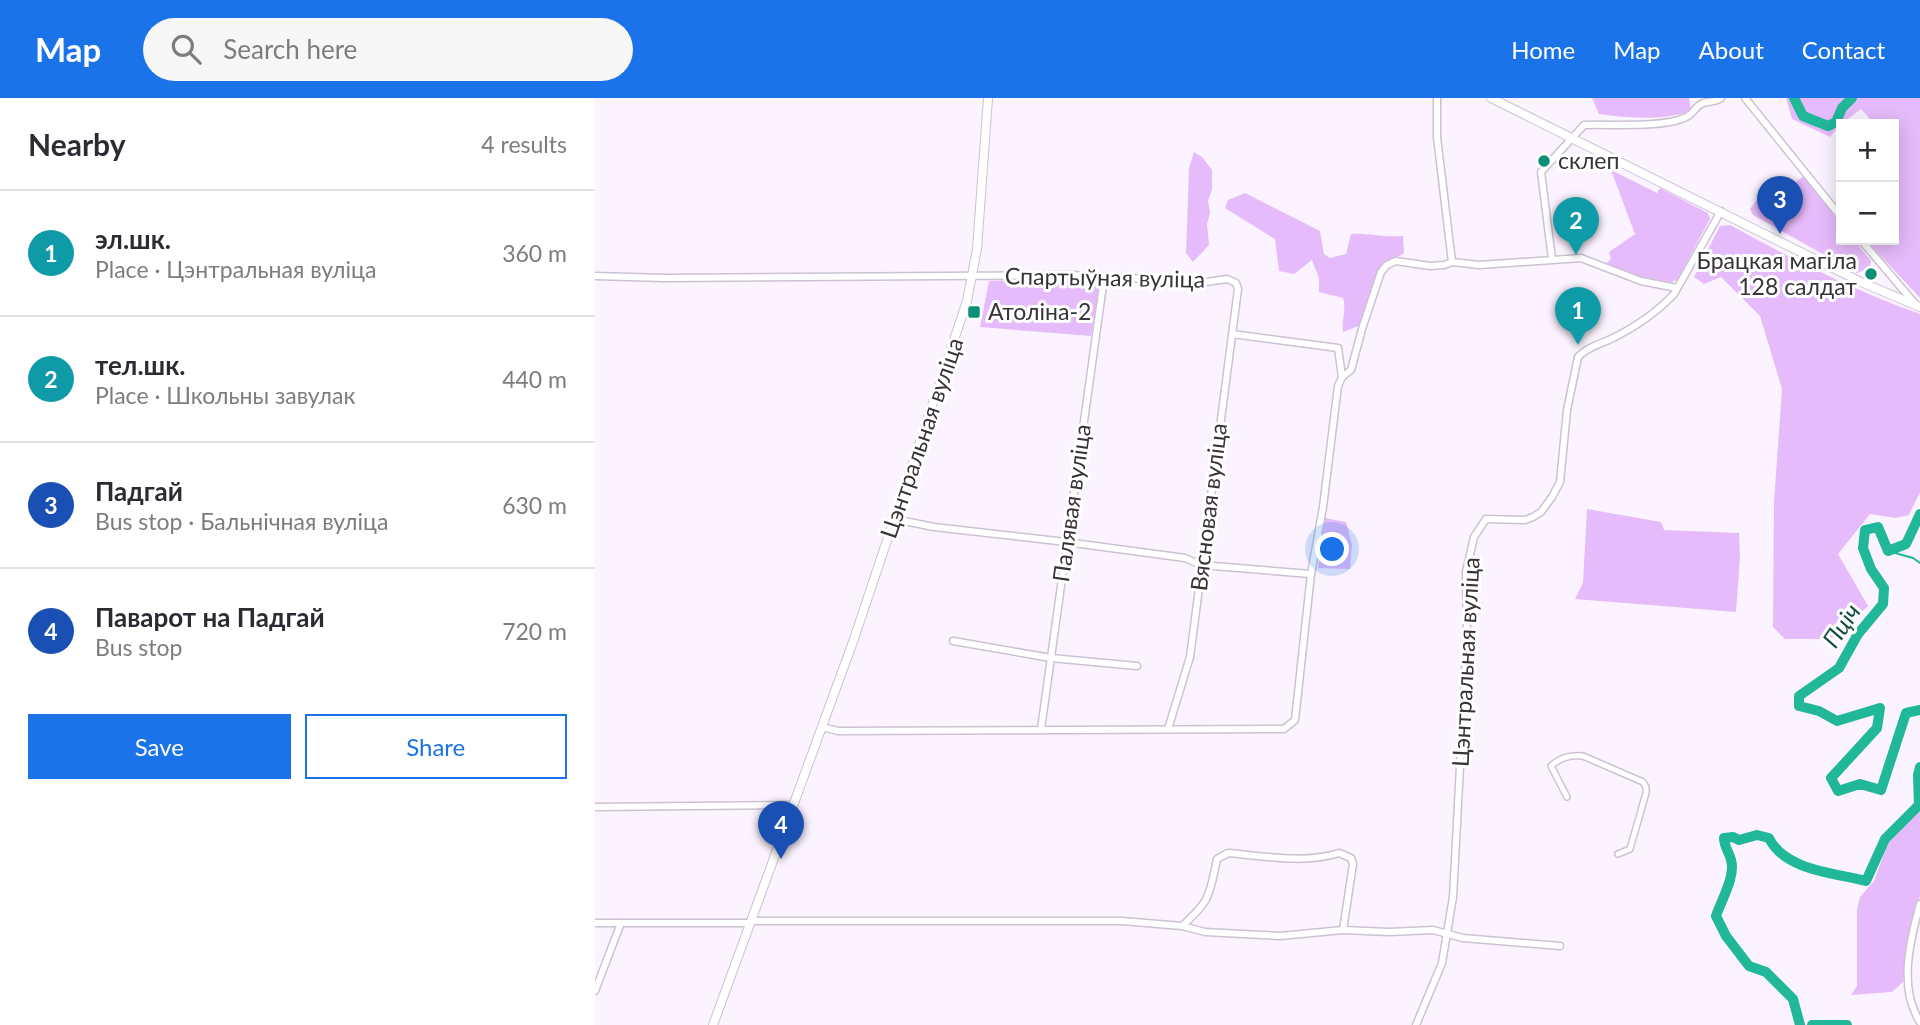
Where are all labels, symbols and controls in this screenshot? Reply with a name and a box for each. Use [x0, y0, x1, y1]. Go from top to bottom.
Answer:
search box [143, 18, 633, 81]
text: Map [35, 29, 101, 69]
icon: search [167, 30, 205, 68]
text: Search here [223, 33, 357, 65]
text: Home [1511, 35, 1575, 64]
text: Map [1613, 35, 1661, 64]
text: About [1699, 35, 1764, 64]
text: Contact [1802, 35, 1885, 64]
map controls [1836, 119, 1899, 245]
button: + [1836, 119, 1899, 182]
text: Nearby [28, 126, 126, 162]
text: 4 results [481, 130, 567, 158]
place label: склеп [1558, 146, 1619, 174]
marker: склеп [1536, 153, 1552, 169]
pin: 3 [1757, 176, 1803, 234]
button: − [1836, 182, 1899, 245]
pin: 2 [1553, 197, 1599, 255]
text: эл.шк. [95, 223, 171, 255]
text: 1 [44, 239, 58, 267]
text: 360 m [502, 239, 567, 267]
place label: Брацкая магіла 128 салдат [1697, 246, 1857, 300]
text: Place · Цэнтральная вуліца [95, 255, 376, 283]
street label: Спартыўная вуліца [1005, 261, 1205, 293]
marker: Брацкая магіла 128 салдат [1863, 266, 1879, 282]
pin: 1 [1555, 287, 1601, 345]
place label: Атоліна-2 [988, 297, 1091, 325]
marker: Атоліна-2 [966, 304, 982, 320]
street label: Цэнтральная вуліца [874, 334, 968, 542]
text: тел.шк. [95, 349, 185, 381]
text: 2 [44, 365, 58, 393]
text: 440 m [502, 365, 567, 393]
text: Place · Школьны завулак [95, 381, 355, 409]
street label: Вясновая вуліца [1184, 421, 1232, 592]
street label: Палявая вуліца [1046, 422, 1096, 584]
text: Падгай [95, 475, 183, 507]
text: 3 [44, 491, 58, 519]
text: 630 m [502, 491, 567, 519]
text: Bus stop · Бальнічная вуліца [95, 507, 388, 535]
your location [1315, 532, 1349, 566]
street label: Цэнтральная вуліца [1446, 556, 1484, 768]
water label: Пціч [1816, 598, 1866, 653]
text: Паварот на Падгай [95, 601, 325, 633]
text: 4 [44, 617, 58, 645]
text: 720 m [502, 617, 567, 645]
text: Bus stop [95, 633, 182, 661]
button: Save [28, 714, 291, 779]
button: Share [305, 714, 567, 779]
pin: 4 [758, 801, 804, 859]

